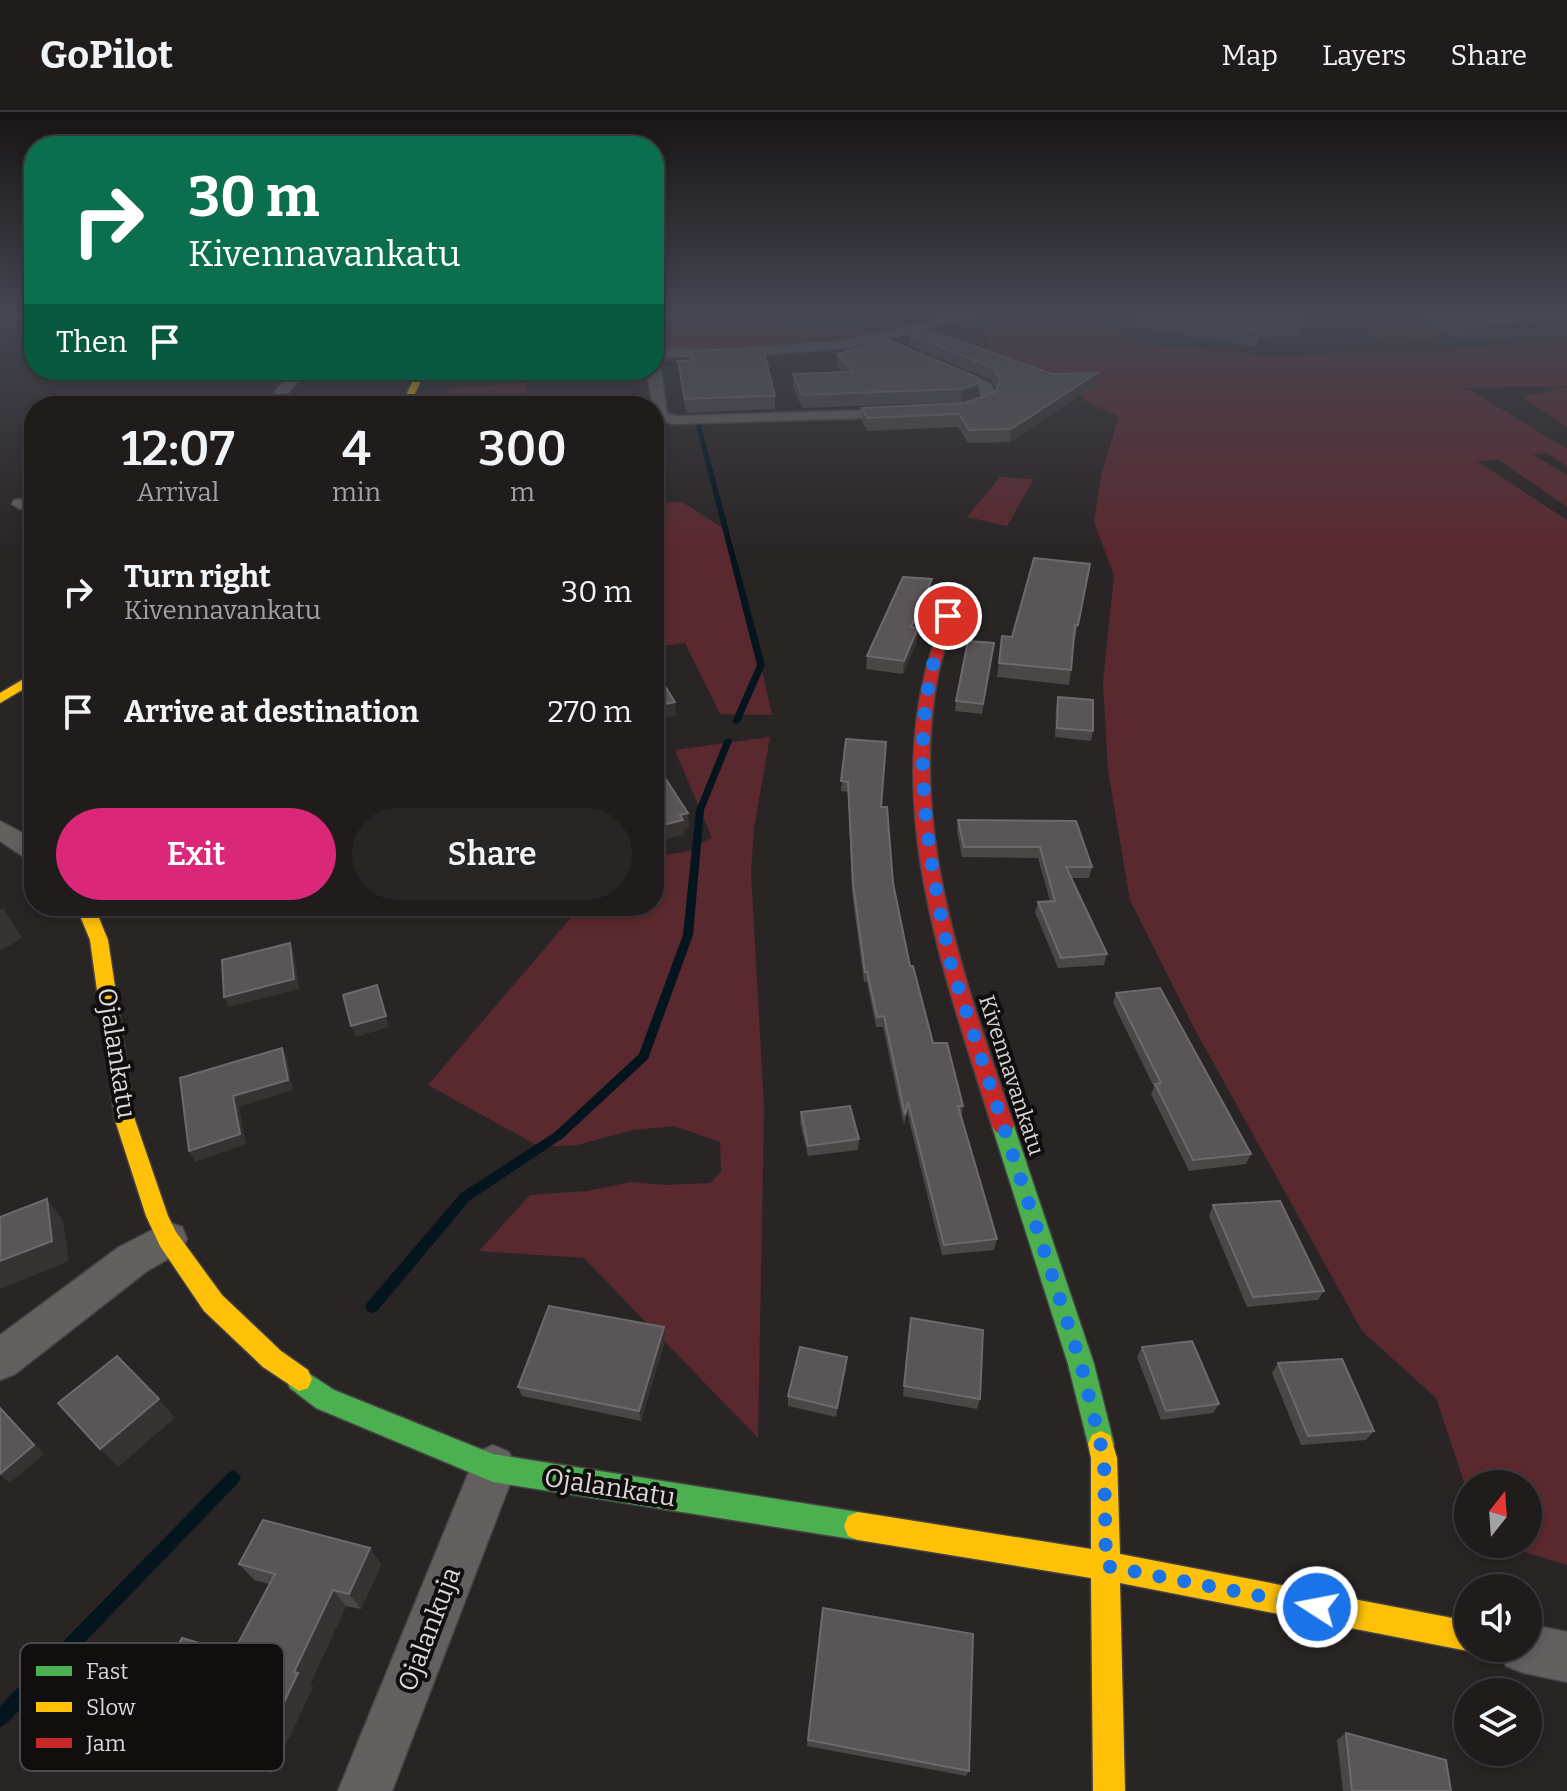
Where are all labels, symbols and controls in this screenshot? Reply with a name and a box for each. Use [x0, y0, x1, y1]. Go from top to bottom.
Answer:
text: GoPilot [40, 32, 173, 78]
text: Map [1221, 39, 1278, 72]
text: Layers [1322, 39, 1406, 72]
text: Share [1450, 39, 1527, 72]
text: 30 m [188, 164, 319, 231]
icon: right [56, 168, 160, 272]
text: Kivennavankatu [188, 232, 461, 276]
icon: arrive [143, 320, 187, 364]
text: Then [56, 324, 127, 360]
text: 12:07 [121, 420, 235, 478]
text: 4 [342, 420, 371, 478]
text: 300 [478, 420, 567, 478]
text: Arrival [137, 477, 219, 508]
text: min [332, 477, 381, 508]
text: m [510, 477, 535, 508]
text: Turn right [124, 559, 271, 595]
icon: right [56, 570, 100, 614]
text: 30 m [561, 574, 632, 610]
pin [914, 582, 982, 650]
icon: arrive [926, 594, 970, 638]
text: Kivennavankatu [124, 595, 321, 626]
icon: arrive [56, 690, 100, 734]
text: Arrive at destination [124, 694, 419, 730]
text: 270 m [548, 694, 632, 730]
button: Exit [56, 808, 336, 900]
button: Share [352, 808, 632, 900]
street label: Ojalankatu [91, 985, 142, 1121]
street label: Kivennavankatu [973, 992, 1050, 1159]
street label: Ojalankatu [542, 1462, 678, 1513]
north arrow [1454, 1470, 1542, 1558]
map controls [1454, 1470, 1542, 1766]
street label: Ojalankuja [392, 1563, 467, 1695]
position arrow [1275, 1565, 1359, 1649]
button: sound [1454, 1574, 1542, 1662]
legend [20, 1643, 284, 1771]
text: Fast [86, 1658, 128, 1685]
button: layers [1454, 1678, 1542, 1766]
text: Slow [86, 1694, 136, 1721]
text: Jam [85, 1730, 126, 1757]

